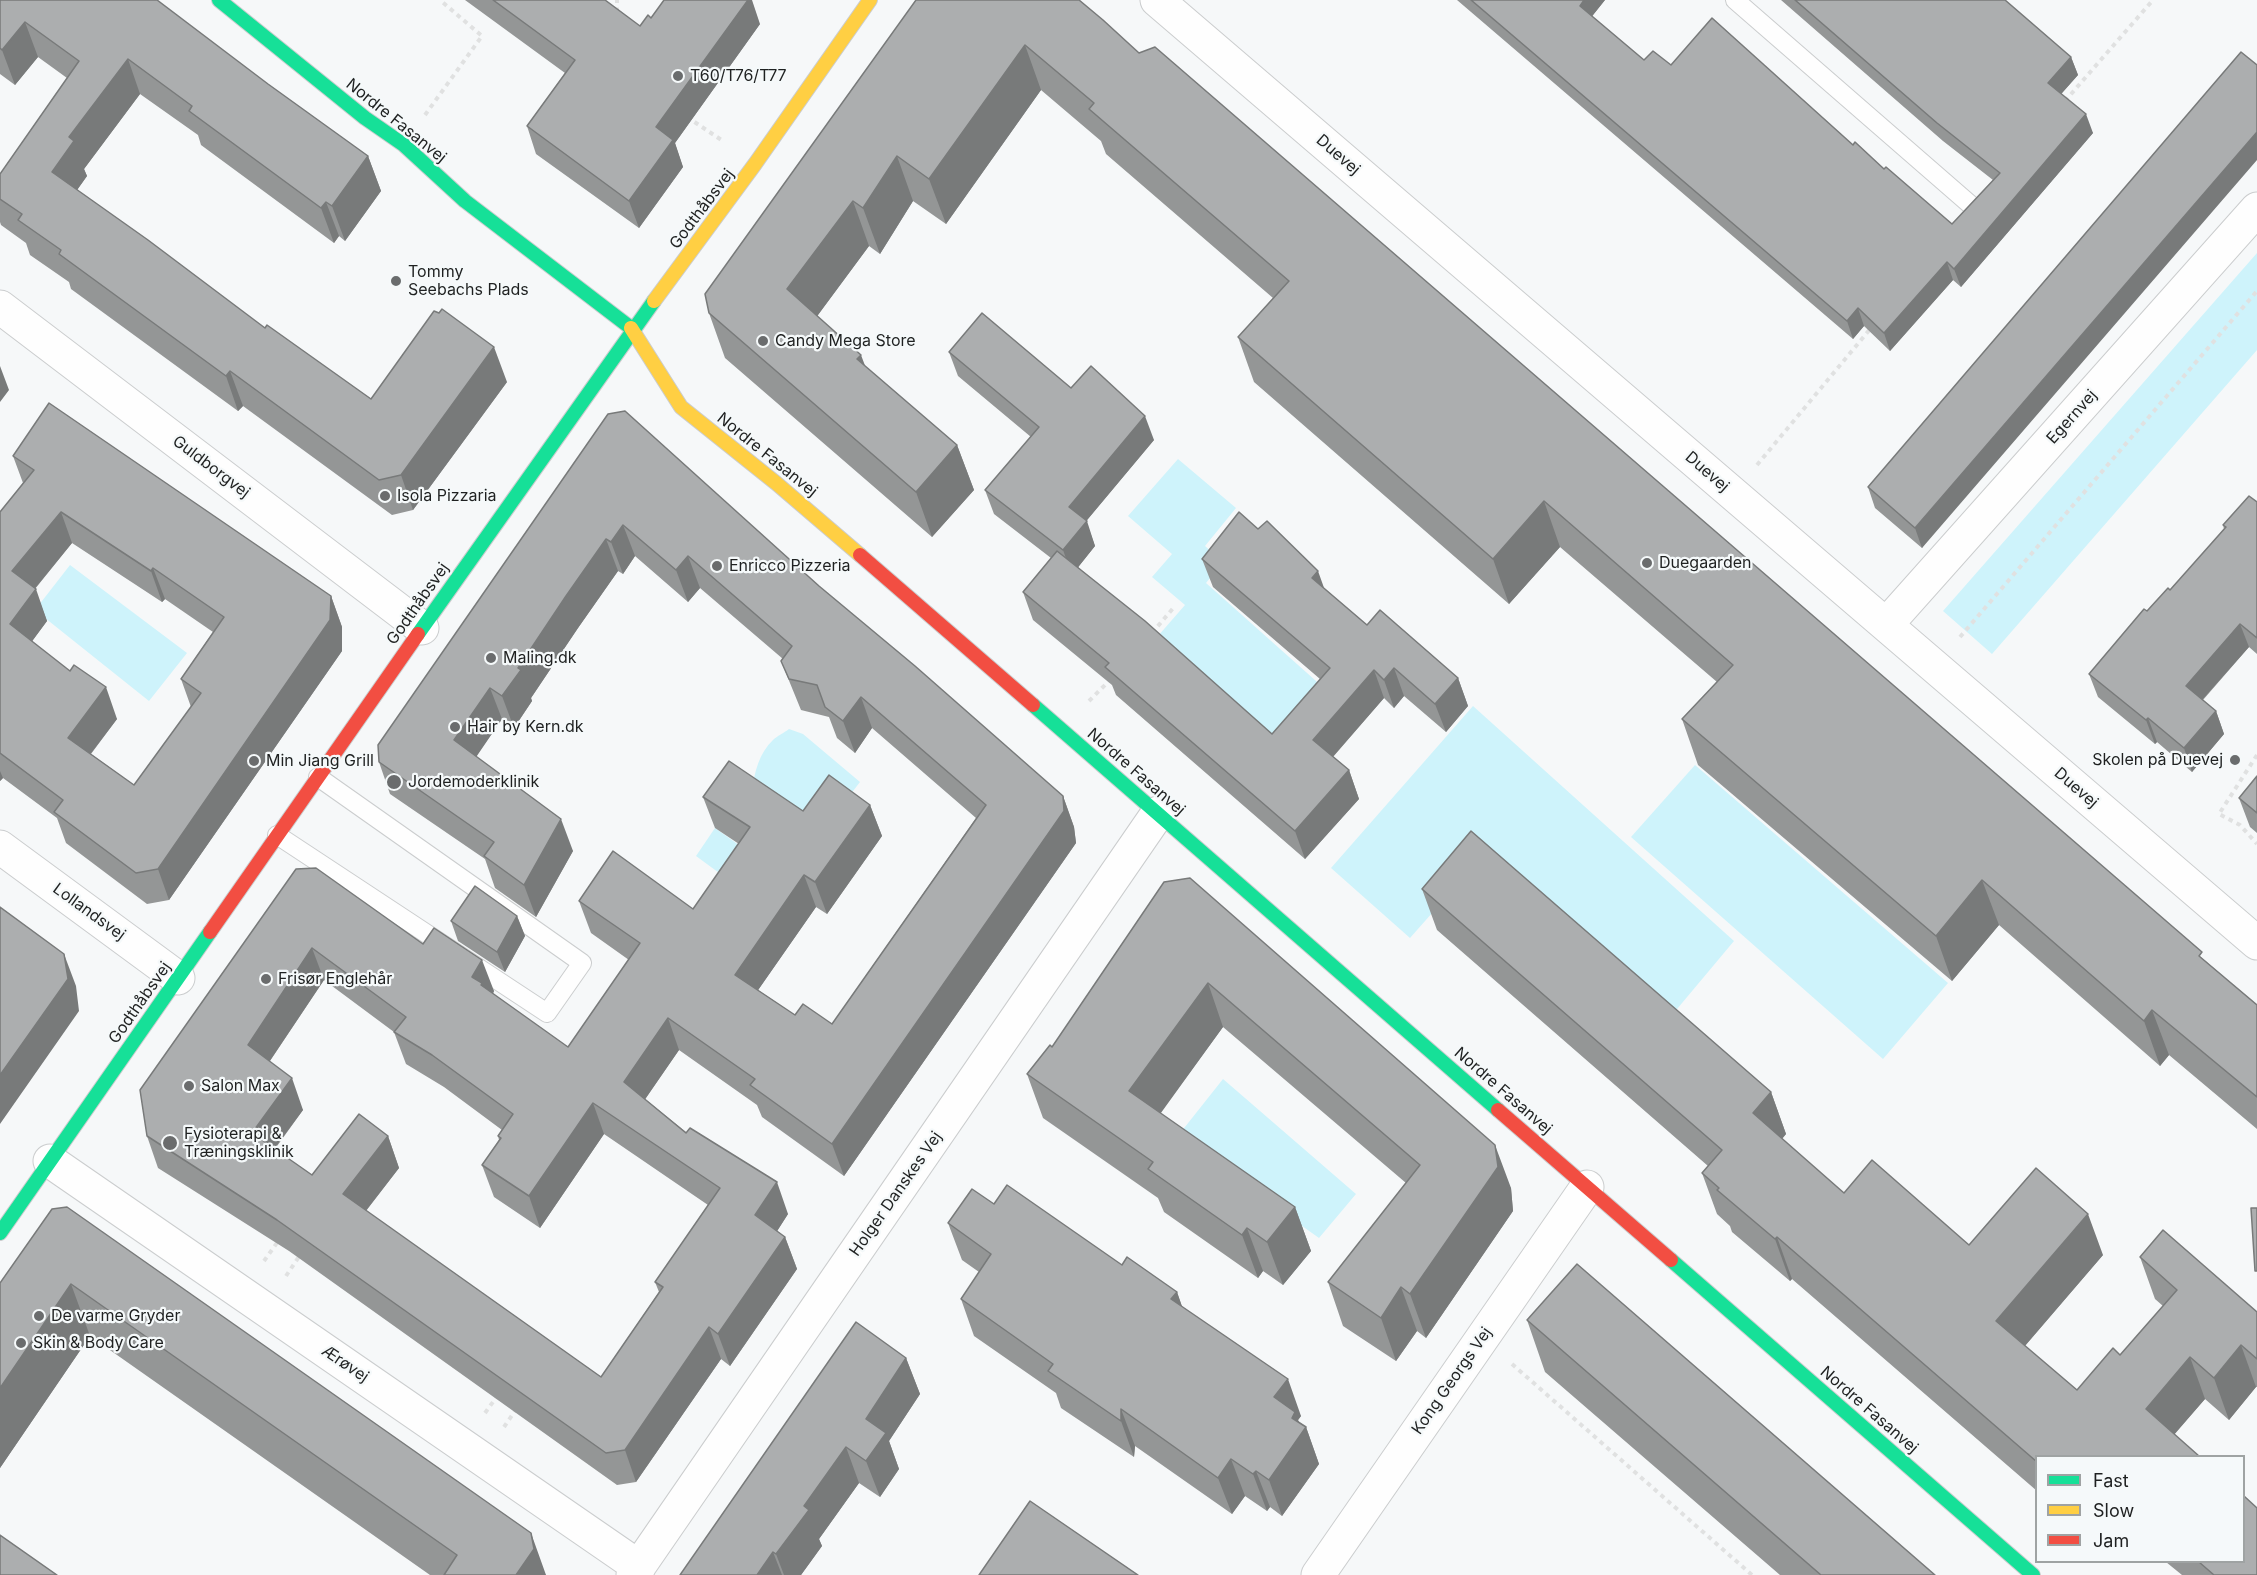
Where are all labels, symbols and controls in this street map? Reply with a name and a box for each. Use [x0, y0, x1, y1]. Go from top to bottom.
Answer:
place label: T60/T76/T77 [690, 66, 787, 86]
marker: T60/T76/T77 [671, 69, 685, 83]
street label: Nordre Fasanvej [342, 75, 450, 167]
street label: Duevej [1312, 131, 1364, 179]
street label: Godthåbsvej [666, 165, 738, 253]
place label: Tommy Seebachs Plads [408, 262, 529, 300]
marker: Tommy Seebachs Plads [389, 274, 403, 288]
place label: Candy Mega Store [775, 331, 916, 351]
marker: Candy Mega Store [756, 334, 770, 348]
street label: Egernvej [2043, 386, 2101, 448]
street label: Nordre Fasanvej [713, 409, 821, 501]
street label: Guldborgvej [169, 432, 253, 502]
street label: Duevej [1681, 448, 1733, 496]
place label: Isola Pizzaria [397, 486, 497, 506]
marker: Isola Pizzaria [378, 489, 392, 503]
place label: Duegaarden [1659, 553, 1751, 573]
place label: Enricco Pizzeria [729, 556, 851, 576]
marker: Duegaarden [1640, 556, 1654, 570]
street label: Godthåbsvej [383, 559, 453, 649]
marker: Enricco Pizzeria [710, 559, 724, 573]
place label: Maling.dk [503, 648, 577, 668]
marker: Maling.dk [484, 651, 498, 665]
place label: Hair by Kern.dk [467, 717, 584, 737]
marker: Hair by Kern.dk [448, 720, 462, 734]
street label: Nordre Fasanvej [1083, 724, 1189, 820]
place label: Skolen på Duevej [2092, 750, 2223, 770]
place label: Min Jiang Grill [266, 751, 374, 771]
marker: Skolen på Duevej [2228, 753, 2242, 767]
marker: Min Jiang Grill [247, 754, 261, 768]
street label: Duevej [2050, 764, 2102, 812]
place label: Jordemoderklinik [408, 772, 539, 792]
marker: Jordemoderklinik [385, 773, 403, 791]
street label: Lollandsvej [49, 879, 129, 945]
street label: Godthåbsvej [105, 958, 175, 1048]
place label: Frisør Englehår [278, 969, 392, 989]
marker: Frisør Englehår [259, 972, 273, 986]
street label: Nordre Fasanvej [1450, 1043, 1556, 1139]
place label: Salon Max [201, 1076, 280, 1096]
marker: Salon Max [182, 1079, 196, 1093]
place label: Fysioterapi & Træningsklinik [184, 1124, 294, 1162]
street label: Holger Danskes Vej [846, 1128, 946, 1260]
marker: Fysioterapi & Træningsklinik [161, 1134, 179, 1152]
place label: De varme Gryder [51, 1306, 180, 1326]
marker: De varme Gryder [32, 1309, 46, 1323]
street label: Kong Georgs Vej [1408, 1324, 1496, 1438]
place label: Skin & Body Care [33, 1333, 164, 1353]
marker: Skin & Body Care [14, 1336, 28, 1350]
street label: Ærøvej [318, 1341, 372, 1387]
street label: Nordre Fasanvej [1816, 1362, 1922, 1458]
legend [2035, 1455, 2245, 1563]
text: Fast [2093, 1470, 2129, 1491]
text: Slow [2093, 1500, 2134, 1521]
text: Jam [2093, 1530, 2129, 1551]

